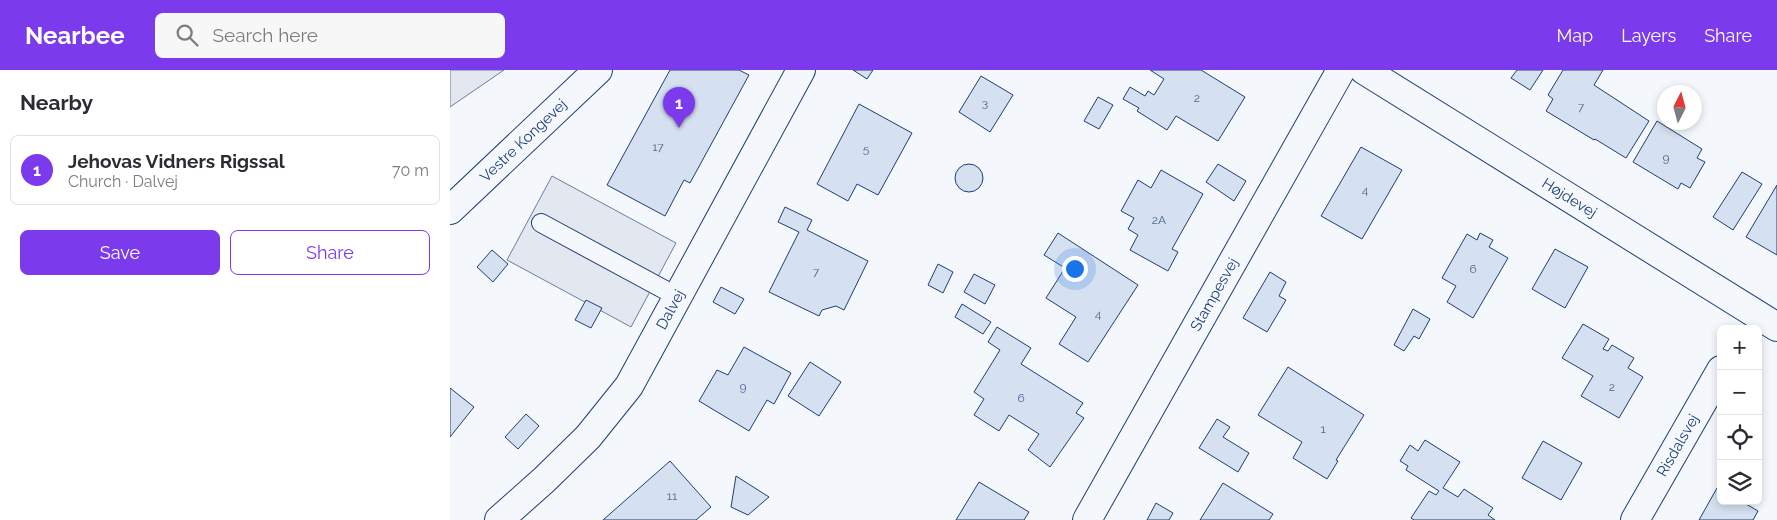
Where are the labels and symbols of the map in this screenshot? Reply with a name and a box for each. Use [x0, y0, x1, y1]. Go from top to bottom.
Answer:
north arrow [1657, 85, 1702, 130]
pin: 1 [663, 87, 695, 128]
house number: 2 [1194, 91, 1200, 105]
street label: Vestre Kongevej [476, 95, 570, 186]
house number: 3 [982, 96, 988, 110]
house number: 7 [1578, 100, 1585, 114]
house number: 17 [652, 140, 664, 154]
house number: 5 [863, 142, 870, 156]
house number: 9 [1662, 151, 1670, 165]
street label: Højdevej [1539, 174, 1600, 222]
house number: 4 [1362, 183, 1369, 197]
house number: 2A [1152, 213, 1166, 227]
street label: Stampesvej [1187, 255, 1242, 334]
your location [1062, 256, 1088, 282]
house number: 6 [1469, 262, 1477, 276]
house number: 7 [813, 265, 820, 279]
street label: Dalvej [652, 287, 689, 333]
house number: 4 [1095, 307, 1102, 321]
house number: 9 [739, 380, 747, 394]
house number: 2 [1609, 380, 1615, 394]
house number: 6 [1017, 391, 1025, 405]
street label: Risdalsvej [1653, 411, 1703, 480]
house number: 1 [1320, 422, 1326, 436]
house number: 11 [667, 489, 677, 503]

